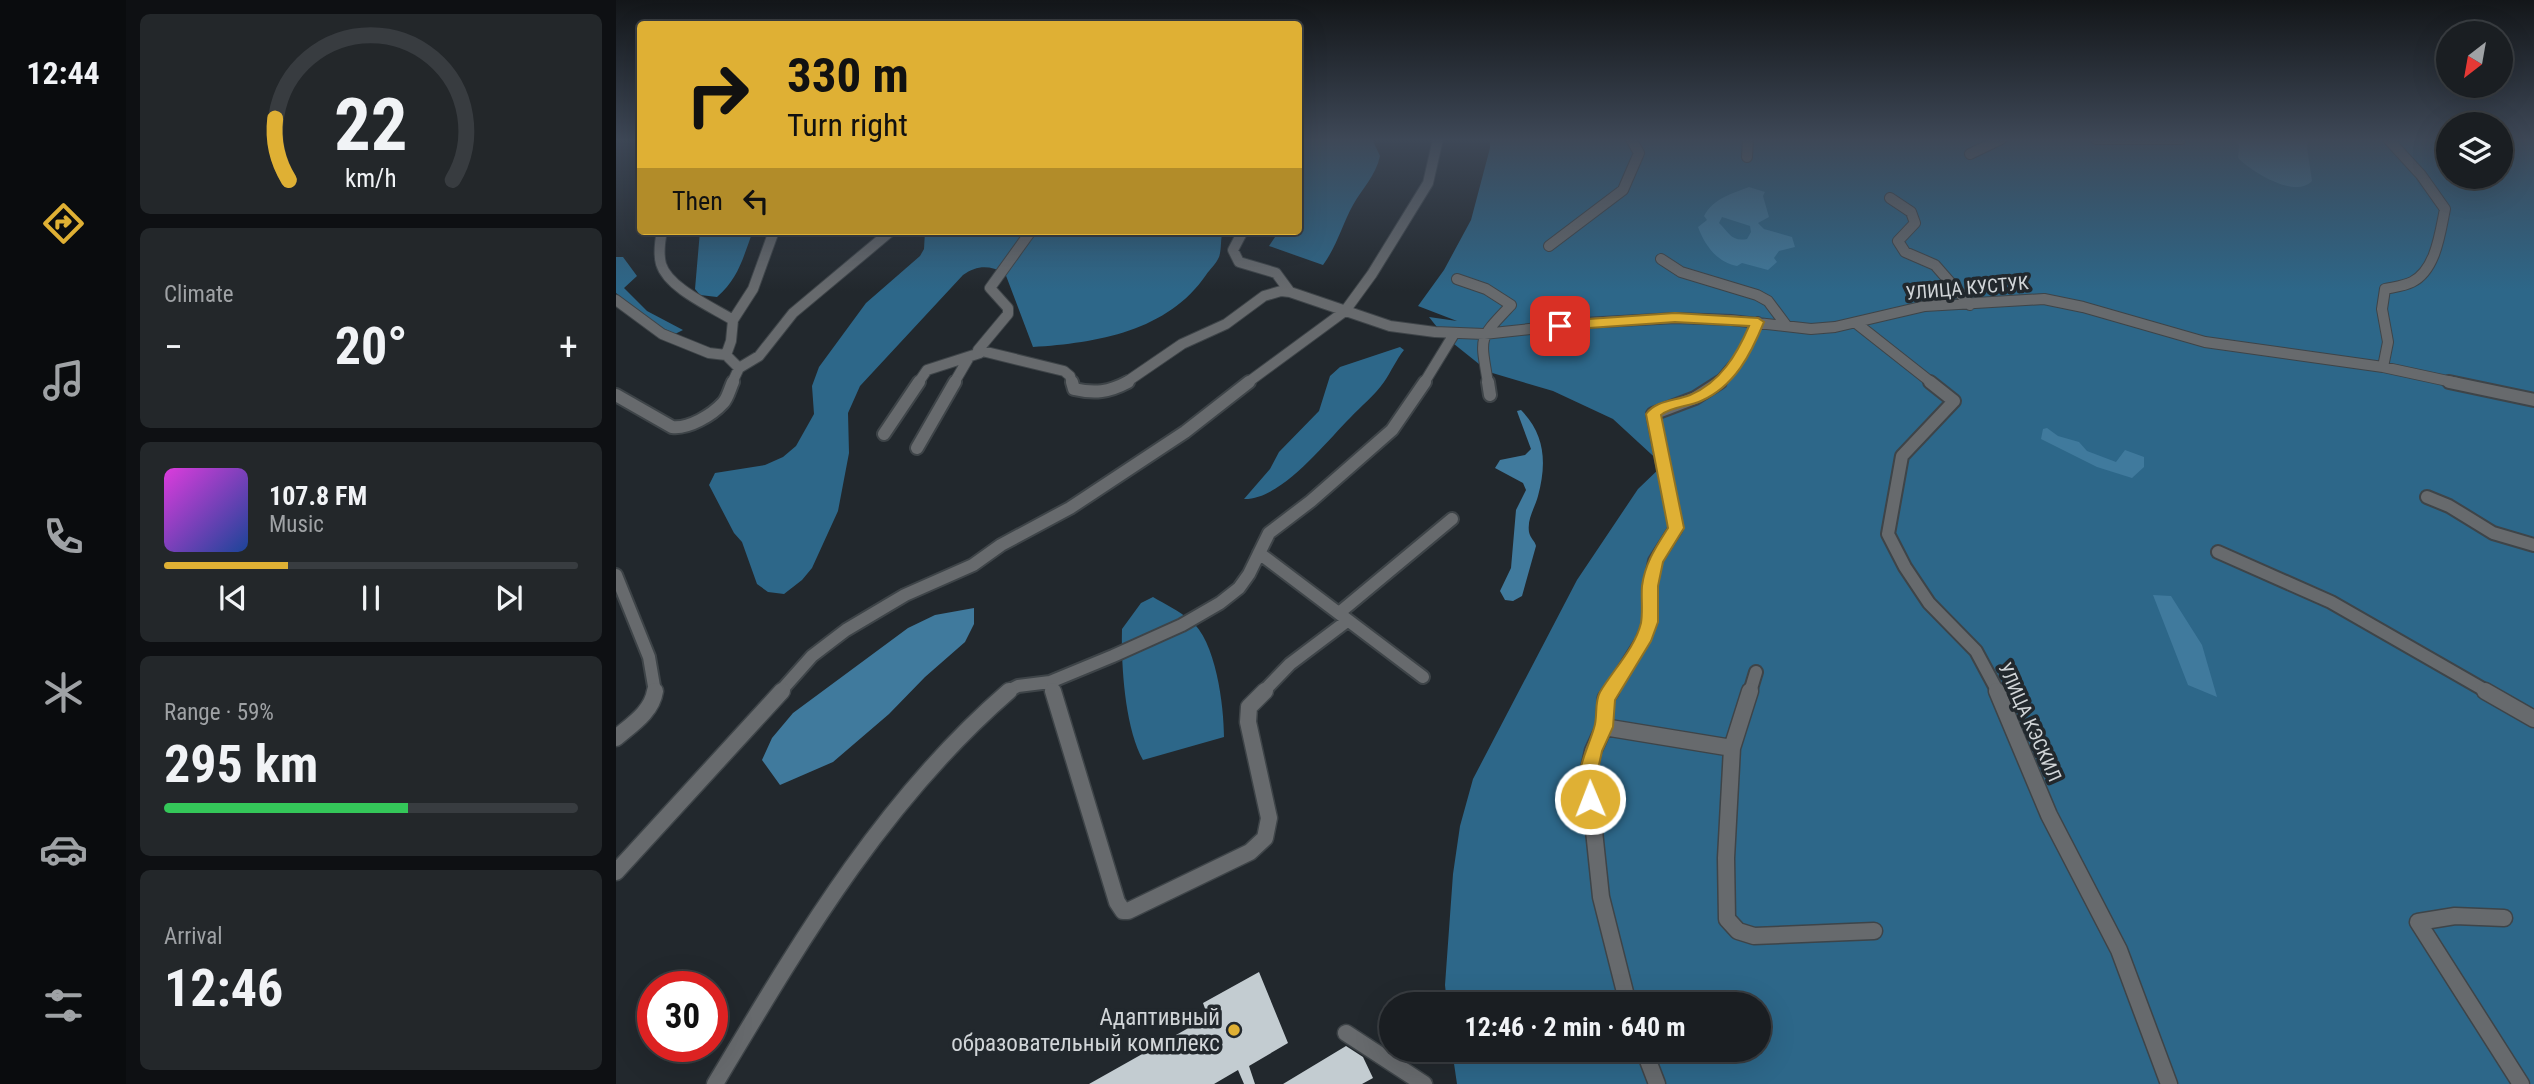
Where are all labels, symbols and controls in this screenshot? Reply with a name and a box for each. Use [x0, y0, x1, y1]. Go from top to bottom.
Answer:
north arrow [2436, 21, 2513, 98]
map controls [2436, 21, 2513, 189]
text: 330 m [787, 47, 909, 104]
icon: right [672, 49, 763, 140]
text: 12:44 [26, 54, 100, 92]
text: 22 [334, 82, 408, 168]
text: Turn right [787, 106, 908, 144]
button: layers [2436, 112, 2513, 189]
text: km/h [345, 164, 397, 193]
icon: left [737, 182, 775, 220]
text: Then [672, 186, 723, 216]
icon: directions [39, 199, 88, 248]
street label: УЛИЦА КУСТУК [1905, 271, 2030, 305]
text: Climate [164, 281, 234, 308]
pin [1530, 296, 1590, 356]
icon: arrive [1541, 307, 1579, 345]
text: 20° [335, 316, 407, 377]
text: − [164, 325, 183, 369]
text: + [559, 325, 578, 369]
icon: music [39, 356, 88, 405]
text: 107.8 FM [269, 481, 367, 511]
text: Music [269, 511, 324, 538]
icon: phone [39, 512, 88, 561]
icon: previous [214, 579, 252, 617]
icon: pause [352, 579, 390, 617]
icon: next [490, 579, 528, 617]
street label: УЛИЦА КЭСКИЛ [1993, 659, 2067, 785]
icon: climate [39, 668, 88, 717]
text: Range · 59% [164, 699, 274, 726]
text: 295 km [164, 734, 318, 795]
position arrow [1553, 762, 1627, 836]
icon: car [39, 825, 88, 874]
text: Arrival [164, 923, 223, 950]
text: 12:46 [164, 958, 283, 1019]
speed limit sign: 30 [637, 971, 728, 1062]
icon: filters [39, 981, 88, 1030]
place label: Адаптивный образовательный комплекс [951, 1004, 1220, 1057]
text: 12:46 · 2 min · 640 m [1465, 1012, 1685, 1042]
marker: Адаптивный образовательный комплекс [1226, 1022, 1242, 1038]

